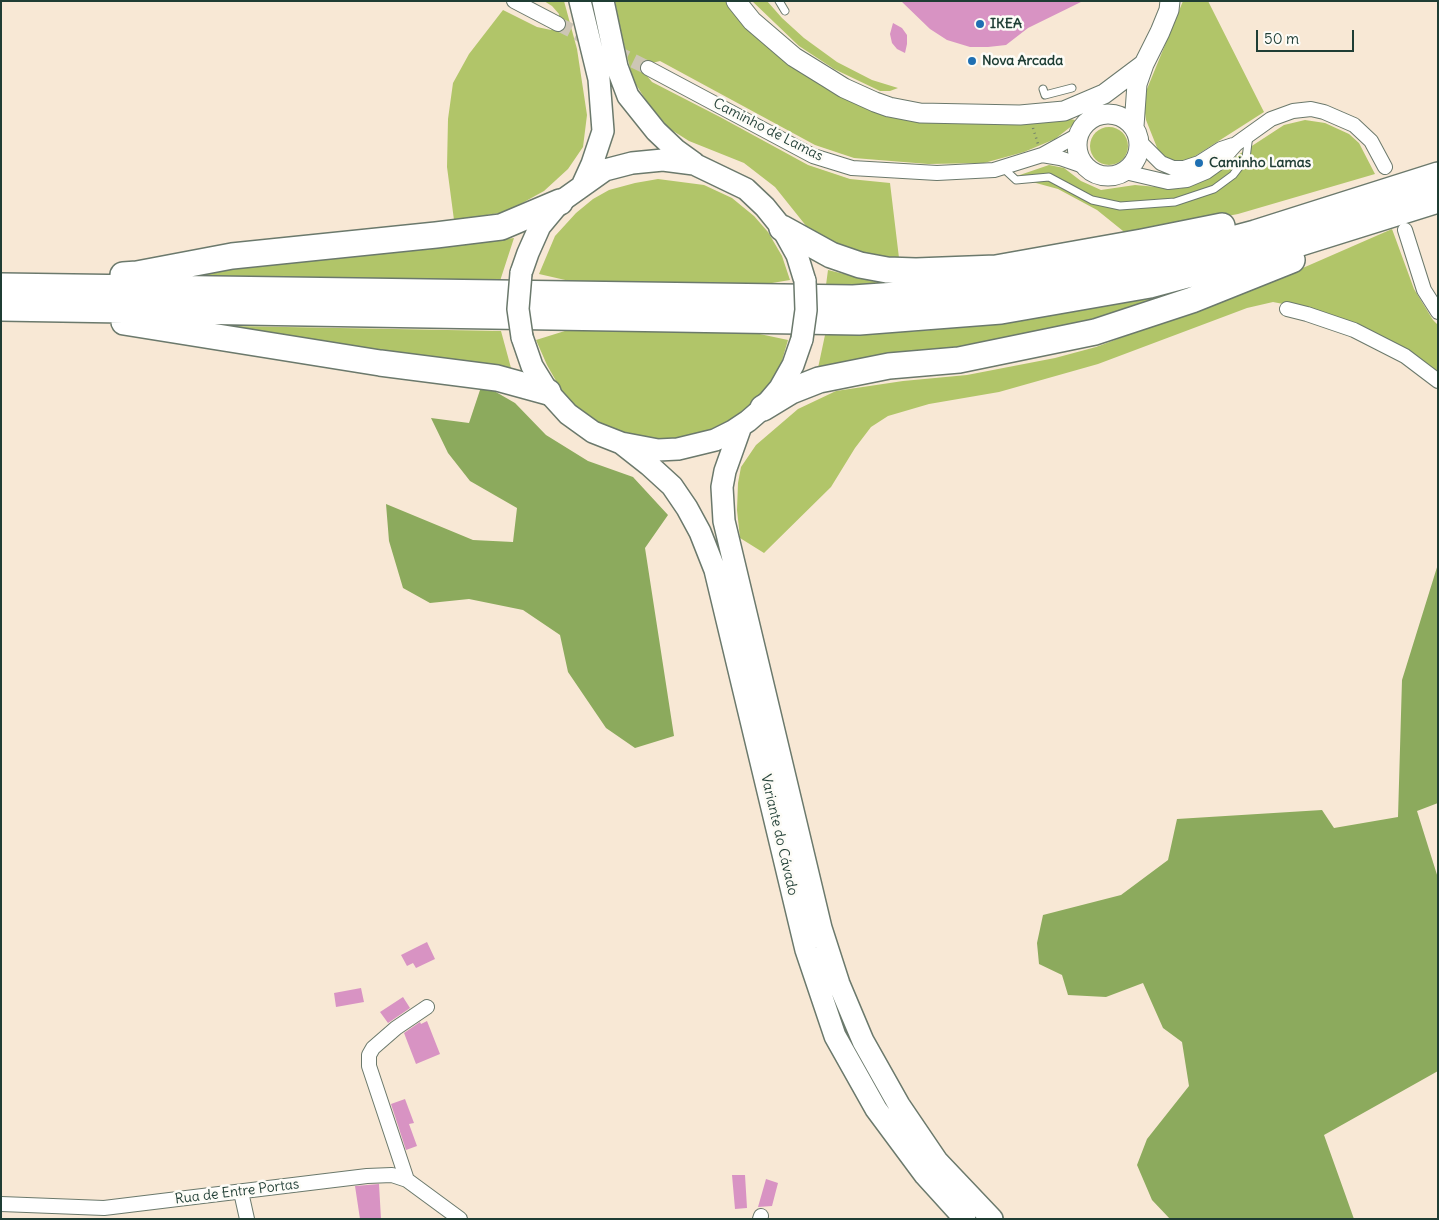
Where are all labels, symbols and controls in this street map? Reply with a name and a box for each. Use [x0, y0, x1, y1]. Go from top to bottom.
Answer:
place label: IKEA [990, 16, 1022, 32]
marker: IKEA [974, 18, 986, 30]
scale bar [1259, 20, 1356, 52]
text: 50 m [1264, 29, 1299, 48]
place label: Nova Arcada [982, 53, 1063, 69]
marker: Nova Arcada [966, 55, 978, 67]
street label: Caminho de Lamas [710, 95, 826, 165]
place label: Caminho Lamas [1209, 155, 1311, 171]
marker: Caminho Lamas [1193, 157, 1205, 169]
street label: Variante do Cávado [757, 773, 801, 897]
street label: Rua de Entre Portas [174, 1176, 300, 1208]

